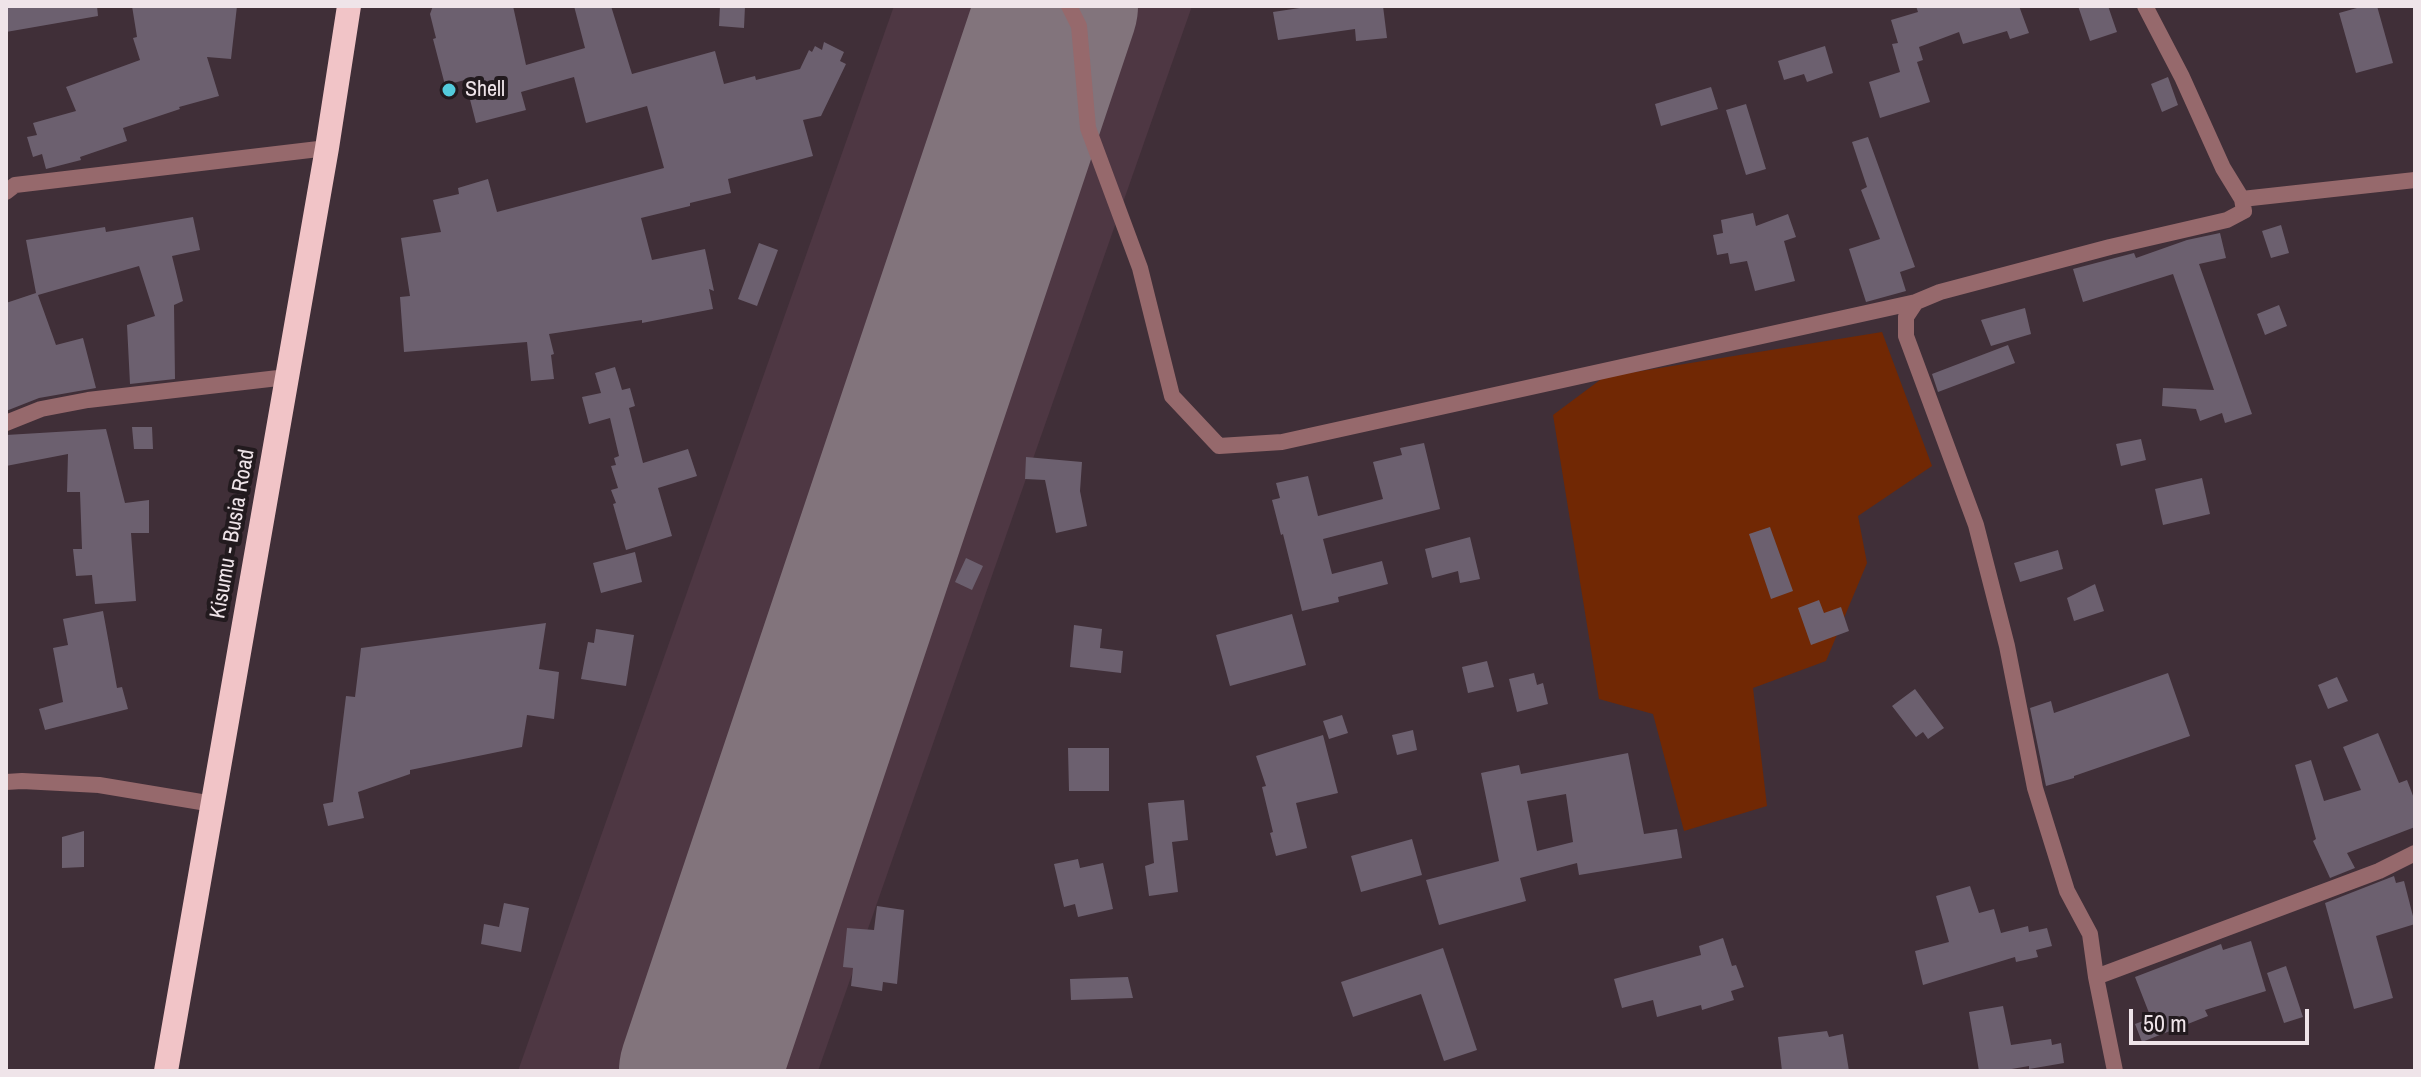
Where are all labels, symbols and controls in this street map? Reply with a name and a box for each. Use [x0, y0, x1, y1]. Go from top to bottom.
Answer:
place label: Shell [465, 77, 505, 103]
marker: Shell [440, 81, 458, 99]
street label: Kisumu - Busia Road [205, 447, 261, 621]
scale bar [2133, 993, 2313, 1043]
text: 50 m [2143, 1007, 2187, 1039]

